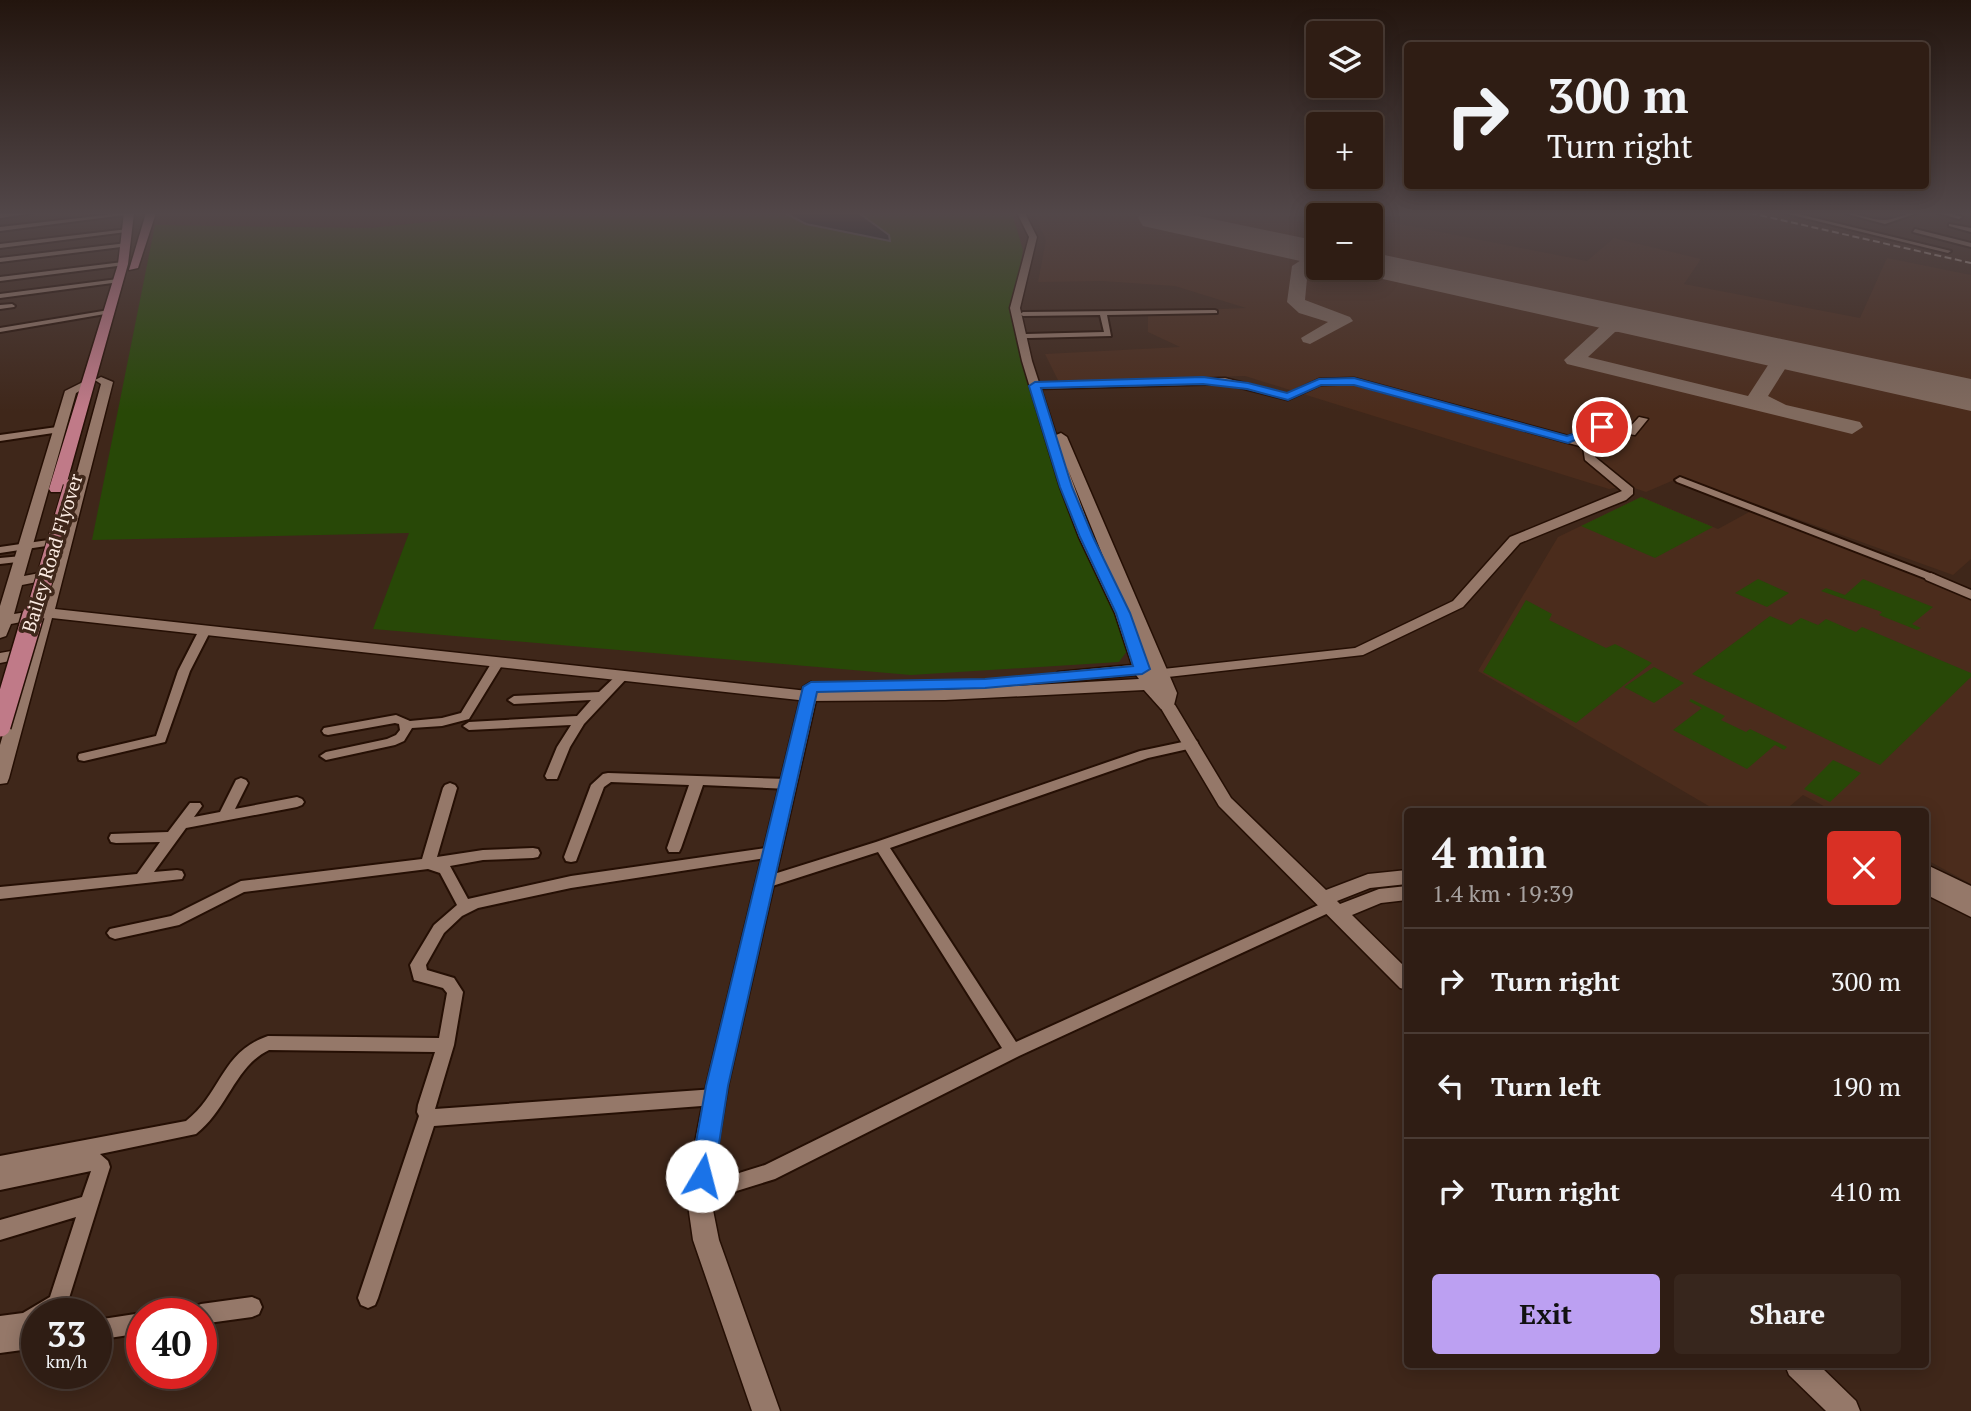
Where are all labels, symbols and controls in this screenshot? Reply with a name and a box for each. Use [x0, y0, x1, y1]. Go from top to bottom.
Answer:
map controls [1306, 21, 1383, 280]
button: layers [1306, 21, 1383, 98]
text: 300 m [1547, 62, 1689, 127]
icon: right [1432, 70, 1523, 161]
button: + [1306, 112, 1383, 189]
text: Turn right [1547, 125, 1693, 167]
button: − [1306, 203, 1383, 280]
pin [1572, 397, 1632, 457]
icon: arrive [1583, 408, 1621, 446]
street label: Bailey Road Flyover [15, 470, 88, 635]
text: 4 min [1432, 824, 1547, 880]
button: close [1827, 831, 1901, 905]
text: 1.4 km · 19:39 [1432, 878, 1574, 909]
icon: right [1432, 962, 1470, 1000]
text: Turn right [1491, 964, 1620, 998]
text: 300 m [1831, 964, 1901, 998]
icon: left [1432, 1067, 1470, 1105]
text: Turn left [1491, 1069, 1601, 1103]
text: 190 m [1831, 1069, 1901, 1103]
position arrow [665, 1139, 739, 1213]
icon: right [1432, 1172, 1470, 1210]
text: Turn right [1491, 1174, 1620, 1208]
text: 410 m [1831, 1174, 1901, 1208]
button: Exit [1432, 1274, 1660, 1354]
button: Share [1674, 1274, 1901, 1354]
speed limit sign: 40 [126, 1298, 217, 1389]
text: 33 [47, 1311, 86, 1357]
text: km/h [46, 1349, 87, 1373]

